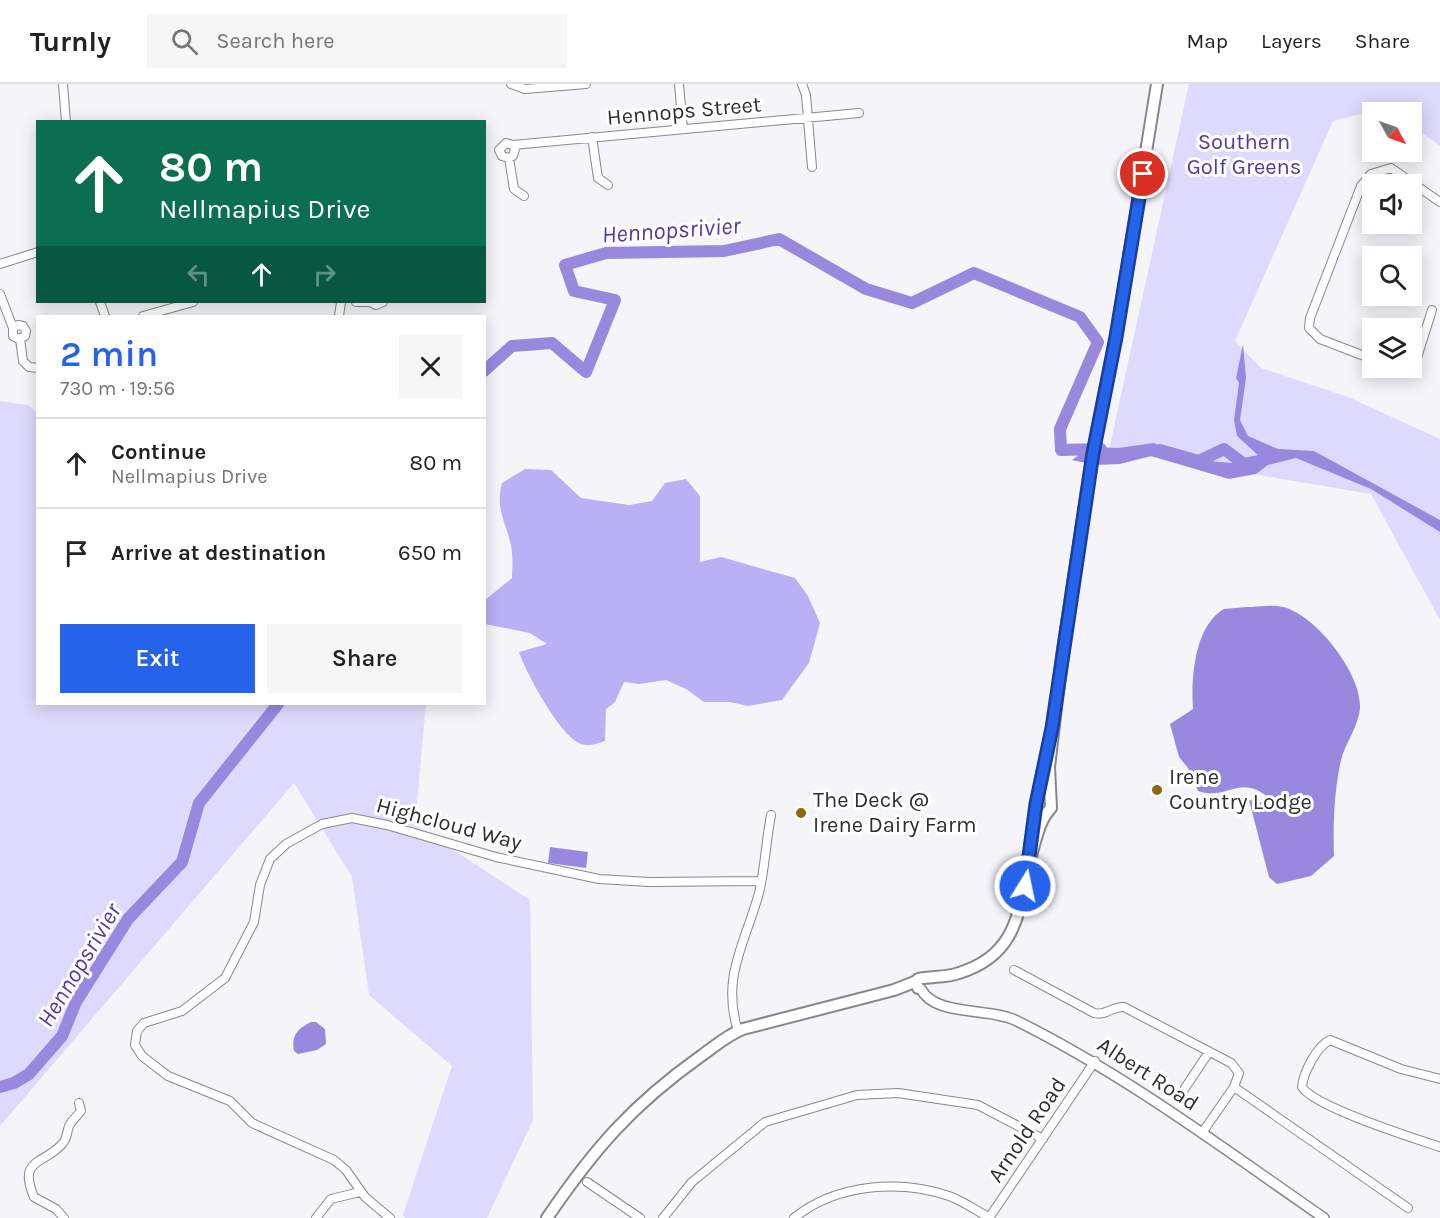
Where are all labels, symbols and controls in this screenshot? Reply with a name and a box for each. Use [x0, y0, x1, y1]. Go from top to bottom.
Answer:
search box [147, 14, 567, 68]
text: Turnly [30, 25, 111, 58]
icon: search [168, 25, 201, 58]
text: Search here [216, 28, 335, 54]
text: Map [1186, 29, 1228, 53]
text: Layers [1261, 29, 1322, 53]
text: Share [1355, 29, 1410, 53]
street label: Hennops Street [606, 91, 762, 131]
north arrow [1362, 102, 1422, 162]
map controls [1362, 102, 1422, 378]
park label: Southern Golf Greens [1187, 129, 1301, 180]
text: 80 m [159, 142, 263, 192]
icon: ahead [60, 144, 138, 222]
pin [1117, 148, 1168, 199]
icon: arrive [1126, 157, 1159, 190]
button: sound [1362, 174, 1422, 234]
text: Nellmapius Drive [159, 193, 370, 225]
water label: Hennopsrivier [601, 211, 742, 249]
button: search [1362, 246, 1422, 306]
icon: left [182, 258, 215, 291]
icon: ahead [245, 258, 278, 291]
icon: right [308, 258, 341, 291]
button: layers [1362, 318, 1422, 378]
text: 2 min [60, 333, 158, 375]
button: close [399, 335, 462, 398]
text: 730 m · 19:56 [60, 377, 175, 400]
text: Continue [111, 439, 206, 465]
icon: ahead [60, 447, 93, 480]
text: 80 m [410, 450, 462, 476]
text: Nellmapius Drive [111, 465, 268, 488]
icon: arrive [60, 537, 93, 570]
text: Arrive at destination [111, 540, 326, 566]
text: 650 m [398, 540, 462, 566]
button: Exit [60, 624, 255, 693]
button: Share [267, 624, 462, 693]
place label: Irene Country Lodge [1169, 764, 1312, 815]
marker: Irene Country Lodge [1150, 783, 1164, 797]
place label: The Deck @ Irene Dairy Farm [813, 787, 976, 838]
street label: Highcloud Way [373, 792, 525, 856]
marker: The Deck @ Irene Dairy Farm [794, 806, 808, 820]
position arrow [993, 854, 1057, 918]
water label: Hennopsrivier [31, 898, 127, 1032]
street label: Albert Road [1093, 1032, 1203, 1116]
street label: Arnold Road [982, 1073, 1072, 1187]

